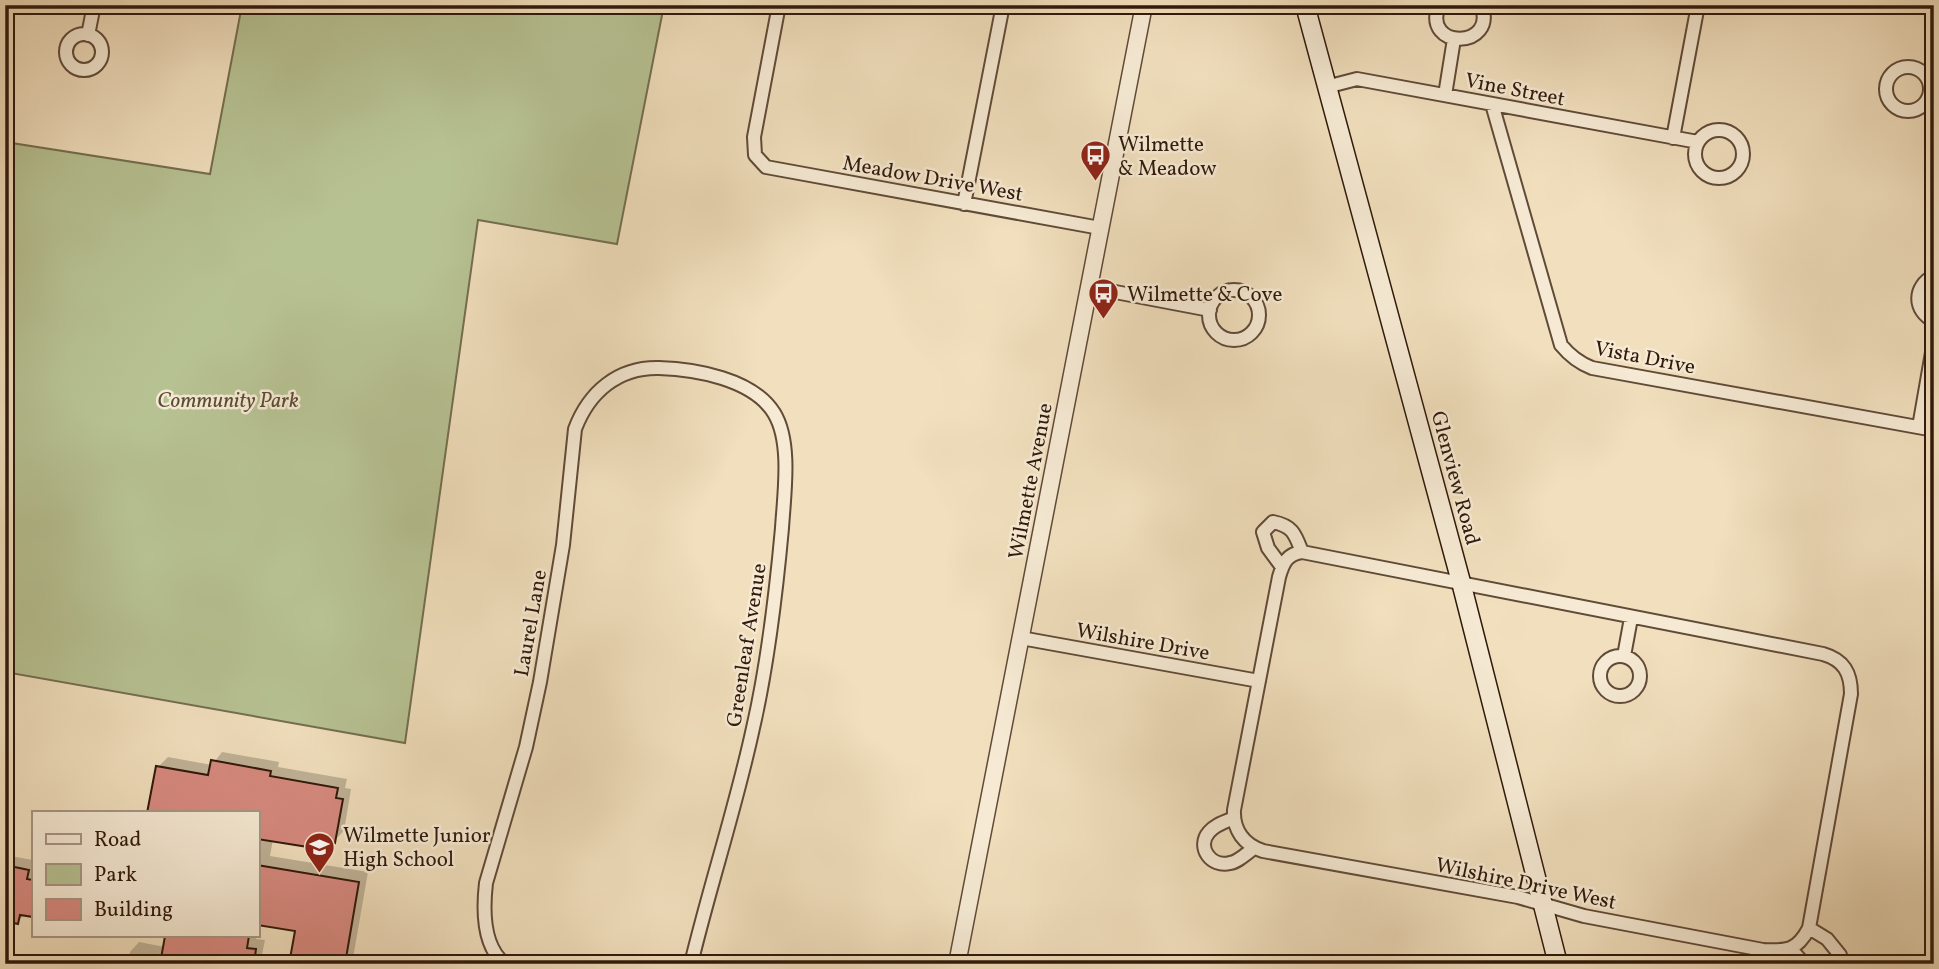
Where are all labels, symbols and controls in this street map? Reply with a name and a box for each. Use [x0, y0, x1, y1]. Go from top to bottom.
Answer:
street label: Vine Street [1462, 67, 1567, 114]
place label: Wilmette & Meadow [1118, 131, 1216, 184]
bus stop icon: Wilmette & Meadow [1078, 139, 1112, 183]
street label: Meadow Drive West [840, 149, 1025, 210]
bus stop icon: Wilmette & Cove [1087, 277, 1121, 321]
place label: Wilmette & Cove [1127, 281, 1282, 310]
street label: Vista Drive [1592, 335, 1698, 382]
park label: Community Park [157, 387, 299, 416]
street label: Wilmette Avenue [1002, 401, 1061, 562]
street label: Glenview Road [1423, 408, 1486, 549]
street label: Greenleaf Avenue [720, 561, 775, 729]
street label: Laurel Lane [508, 568, 555, 679]
street label: Wilshire Drive [1074, 616, 1212, 668]
legend [32, 811, 259, 937]
place label: Wilmette Junior High School [343, 822, 491, 875]
text: Road [94, 826, 141, 855]
school or university icon: Wilmette Junior High School [303, 830, 337, 874]
street label: Wilshire Drive West [1433, 851, 1619, 918]
text: Park [94, 861, 137, 890]
text: Building [94, 896, 173, 925]

